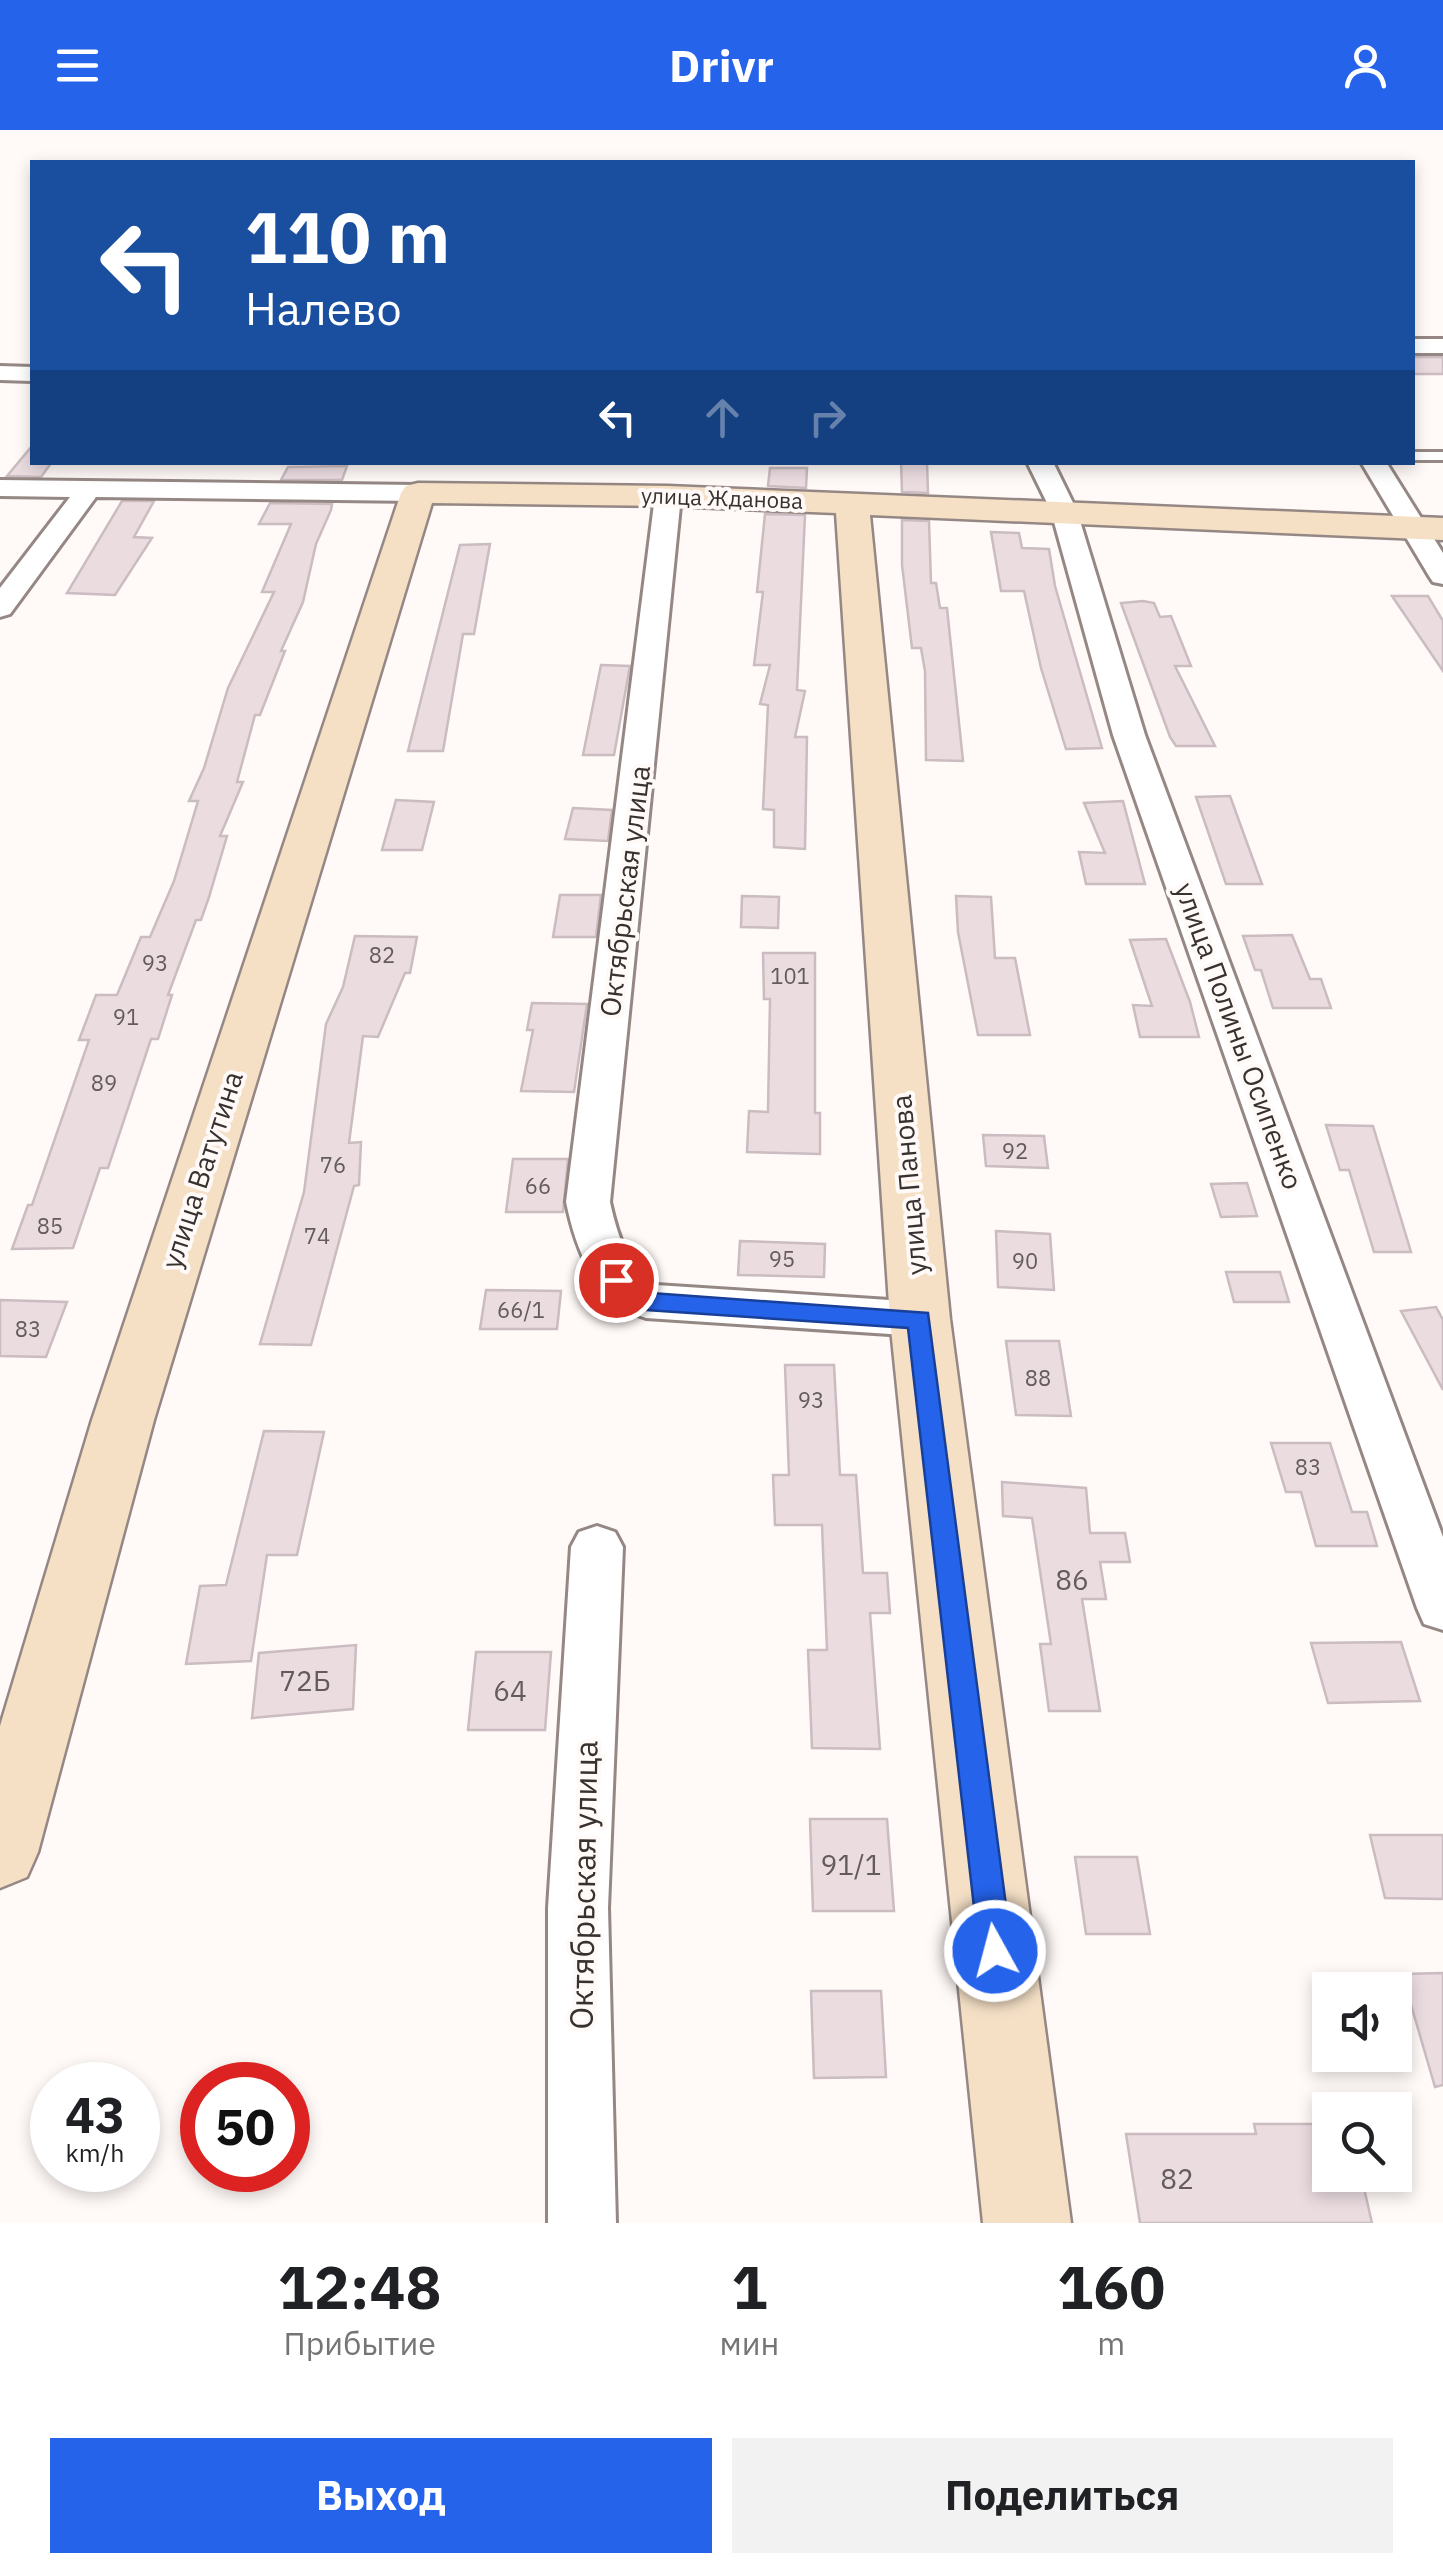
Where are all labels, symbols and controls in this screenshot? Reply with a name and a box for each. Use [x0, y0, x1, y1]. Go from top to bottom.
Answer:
text: Drivr [669, 36, 774, 94]
icon: menu [50, 38, 105, 93]
icon: person [1338, 38, 1393, 93]
text: 110 m [245, 191, 450, 282]
icon: left [80, 200, 210, 330]
text: Налево [245, 279, 402, 337]
icon: left [590, 390, 645, 445]
icon: ahead [695, 390, 750, 445]
icon: right [800, 390, 855, 445]
street label: улица Жданова [641, 480, 804, 515]
street label: Октябрьская улица [591, 763, 658, 1019]
street label: улица Полины Осипенко [1167, 877, 1312, 1194]
house number: 82 [369, 940, 395, 969]
house number: 93 [142, 948, 168, 977]
house number: 101 [770, 961, 810, 990]
house number: 91 [113, 1002, 139, 1031]
street label: улица Ватутина [152, 1066, 251, 1273]
house number: 89 [91, 1068, 117, 1097]
street label: улица Панова [882, 1093, 935, 1277]
house number: 92 [1002, 1136, 1028, 1165]
house number: 76 [320, 1150, 346, 1179]
house number: 66 [525, 1171, 551, 1200]
house number: 85 [37, 1211, 63, 1240]
house number: 74 [304, 1221, 330, 1250]
pin [574, 1238, 659, 1323]
house number: 95 [769, 1244, 795, 1273]
house number: 90 [1012, 1246, 1038, 1275]
icon: arrive [589, 1253, 644, 1308]
house number: 66/1 [497, 1295, 545, 1324]
house number: 83 [15, 1314, 41, 1343]
house number: 88 [1025, 1363, 1051, 1392]
house number: 93 [798, 1385, 824, 1414]
house number: 83 [1295, 1452, 1321, 1481]
house number: 86 [1055, 1561, 1089, 1598]
house number: 72Б [279, 1662, 331, 1699]
house number: 64 [493, 1672, 527, 1709]
street label: Октябрьская улица [559, 1740, 607, 2030]
house number: 91/1 [820, 1846, 882, 1883]
position arrow [943, 1899, 1047, 2003]
map controls [1312, 1972, 1412, 2192]
button: sound [1312, 1972, 1412, 2072]
speed limit sign: 50 [180, 2062, 310, 2192]
text: 43 [65, 2082, 125, 2147]
button: search [1312, 2092, 1412, 2192]
text: km/h [66, 2136, 124, 2169]
house number: 82 [1160, 2160, 1194, 2197]
text: 12:48 [278, 2247, 442, 2326]
text: 1 [731, 2247, 767, 2326]
text: 160 [1057, 2247, 1165, 2326]
text: Прибытие [284, 2322, 436, 2364]
text: мин [719, 2322, 779, 2364]
text: m [1097, 2322, 1125, 2364]
button: Выход [50, 2438, 712, 2553]
button: Поделиться [732, 2438, 1393, 2553]

